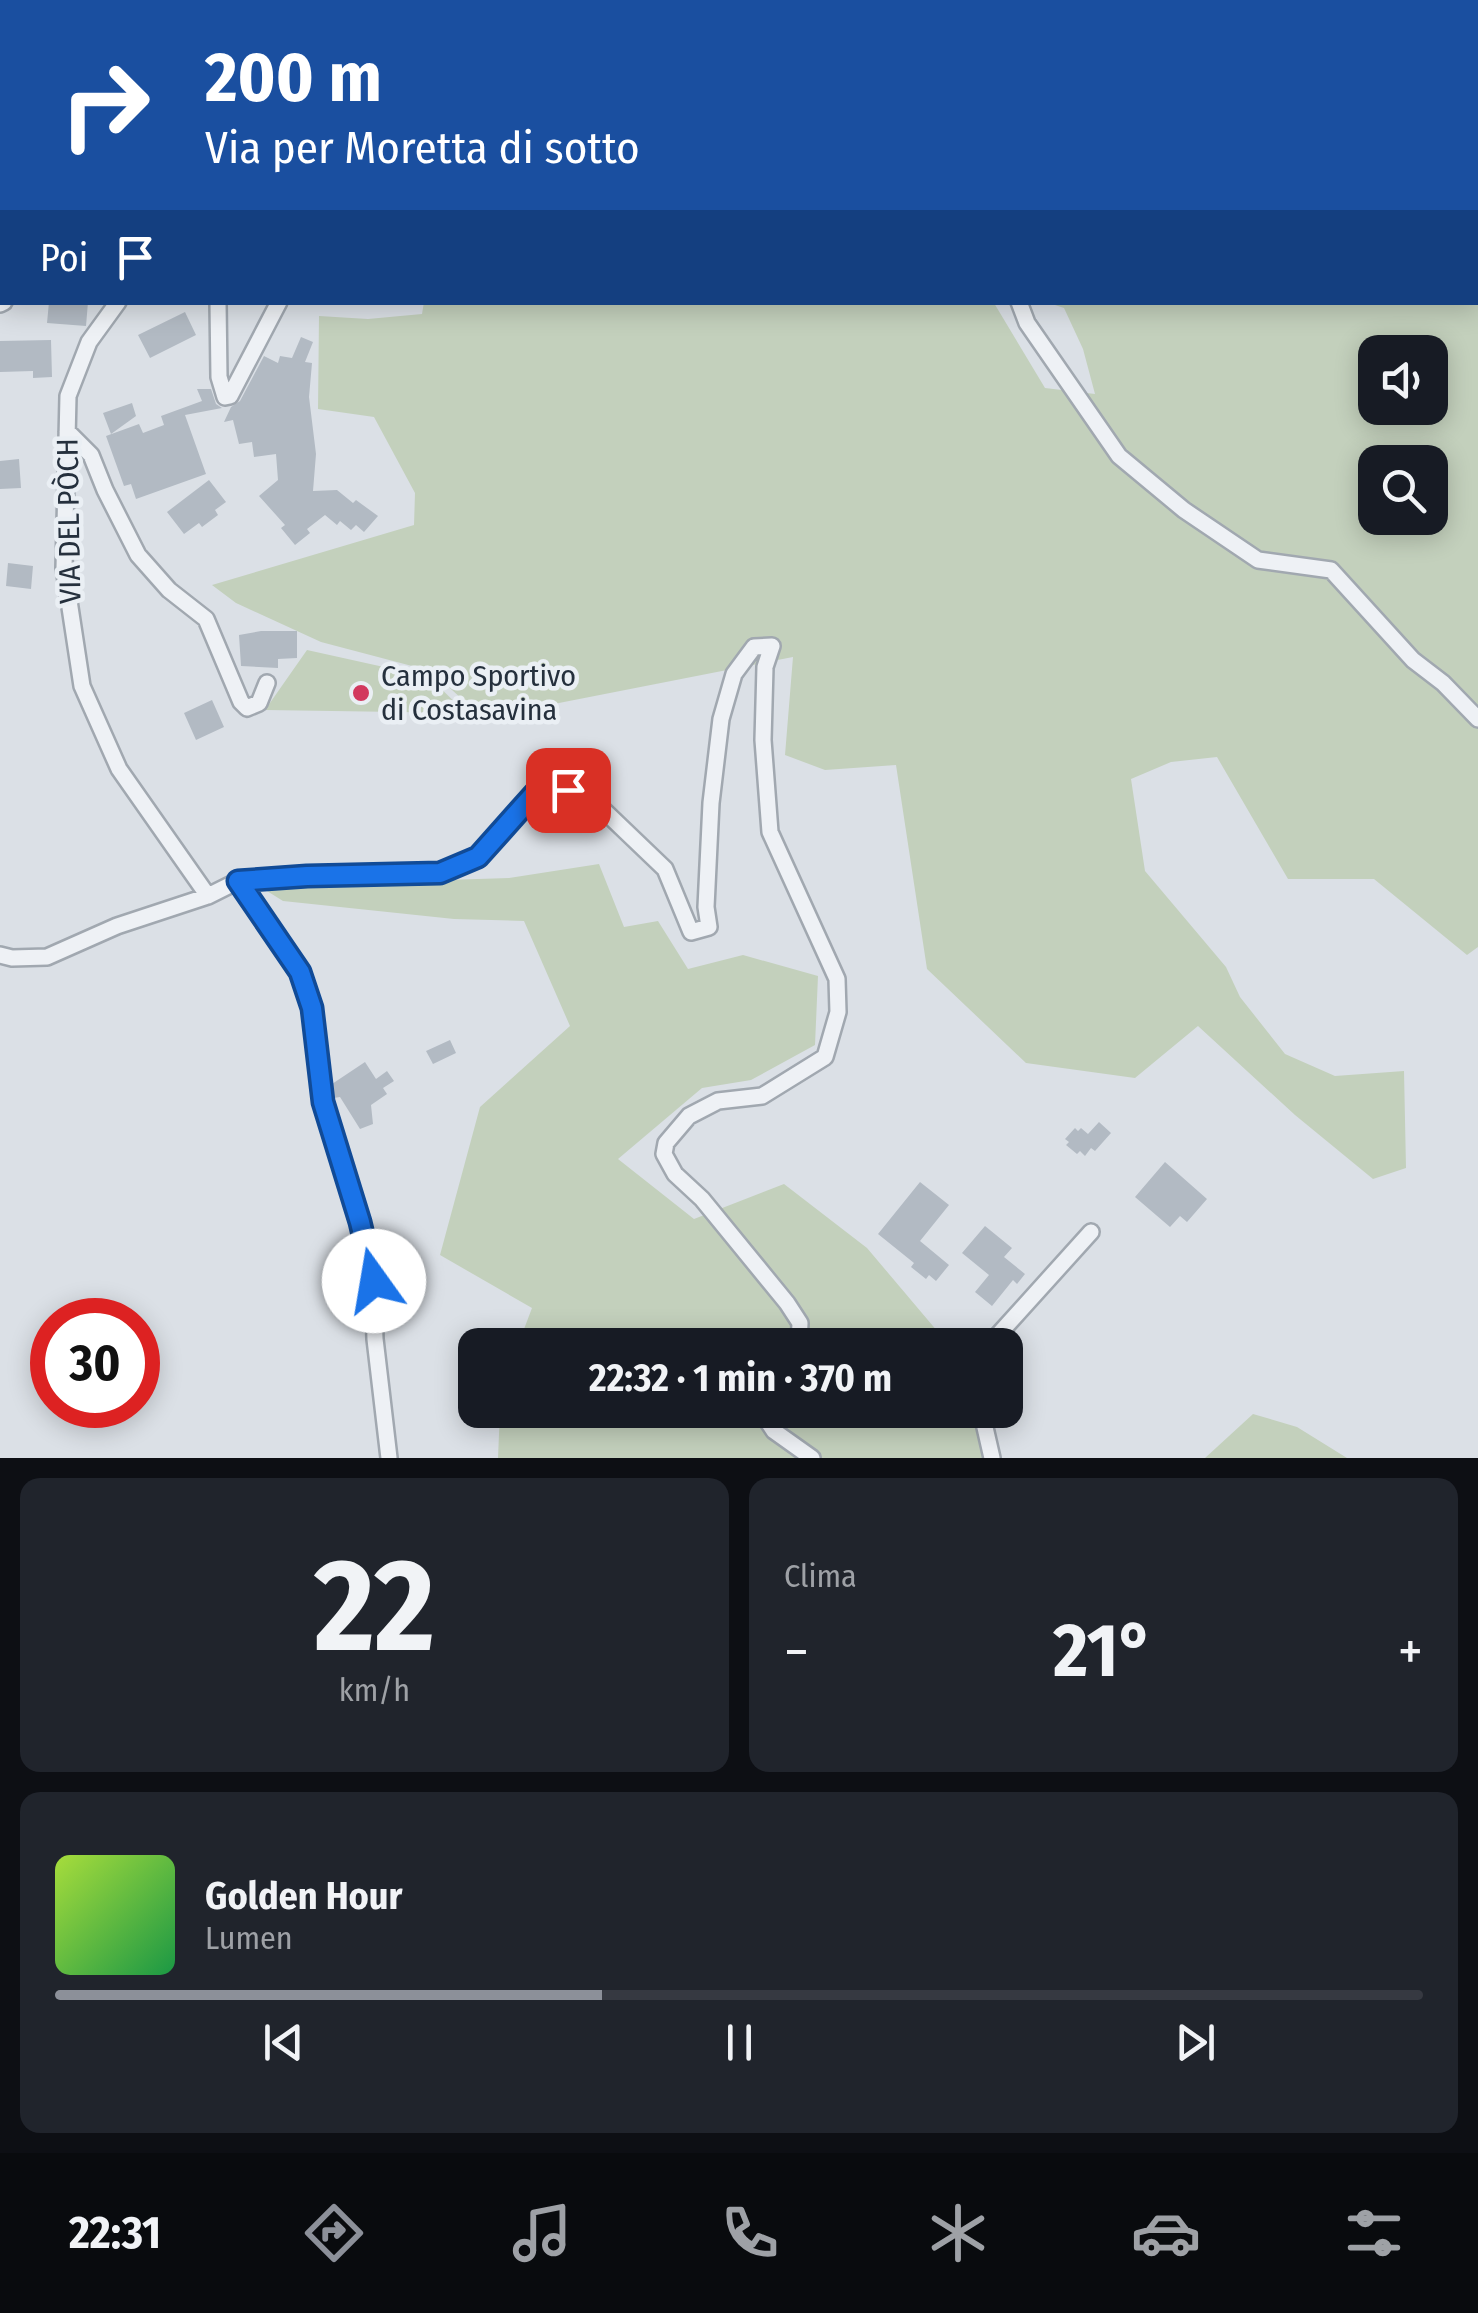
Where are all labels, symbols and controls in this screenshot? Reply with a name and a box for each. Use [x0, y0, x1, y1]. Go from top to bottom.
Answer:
text: 200 m [205, 36, 382, 120]
icon: right [40, 40, 170, 170]
text: Via per Moretta di sotto [205, 121, 640, 175]
icon: arrive [108, 230, 163, 285]
text: Poi [40, 235, 88, 281]
map controls [1358, 335, 1448, 535]
button: sound [1358, 335, 1448, 425]
street label: VIA DEL PÒCH [50, 438, 88, 604]
button: search [1358, 445, 1448, 535]
place label: Campo Sportivo di Costasavina [381, 658, 576, 728]
marker: Campo Sportivo di Costasavina [350, 682, 372, 704]
pin [526, 748, 611, 833]
icon: arrive [541, 763, 596, 818]
position arrow [322, 1229, 426, 1333]
speed limit sign: 30 [30, 1298, 160, 1428]
text: 22:32 · 1 min · 370 m [589, 1355, 892, 1401]
text: 22 [314, 1528, 435, 1684]
text: Clima [784, 1557, 857, 1595]
text: 21° [1053, 1606, 1154, 1696]
text: − [784, 1619, 809, 1685]
text: + [1398, 1619, 1423, 1685]
text: km/h [339, 1671, 410, 1709]
text: Golden Hour [205, 1873, 403, 1919]
text: Lumen [205, 1919, 293, 1957]
icon: previous [256, 2015, 311, 2070]
icon: pause [712, 2015, 767, 2070]
icon: next [1168, 2015, 1223, 2070]
icon: directions [299, 2198, 369, 2268]
icon: music [507, 2198, 577, 2268]
icon: phone [715, 2198, 785, 2268]
icon: climate [923, 2198, 993, 2268]
icon: car [1131, 2198, 1201, 2268]
icon: filters [1339, 2198, 1409, 2268]
text: 22:31 [69, 2206, 161, 2260]

